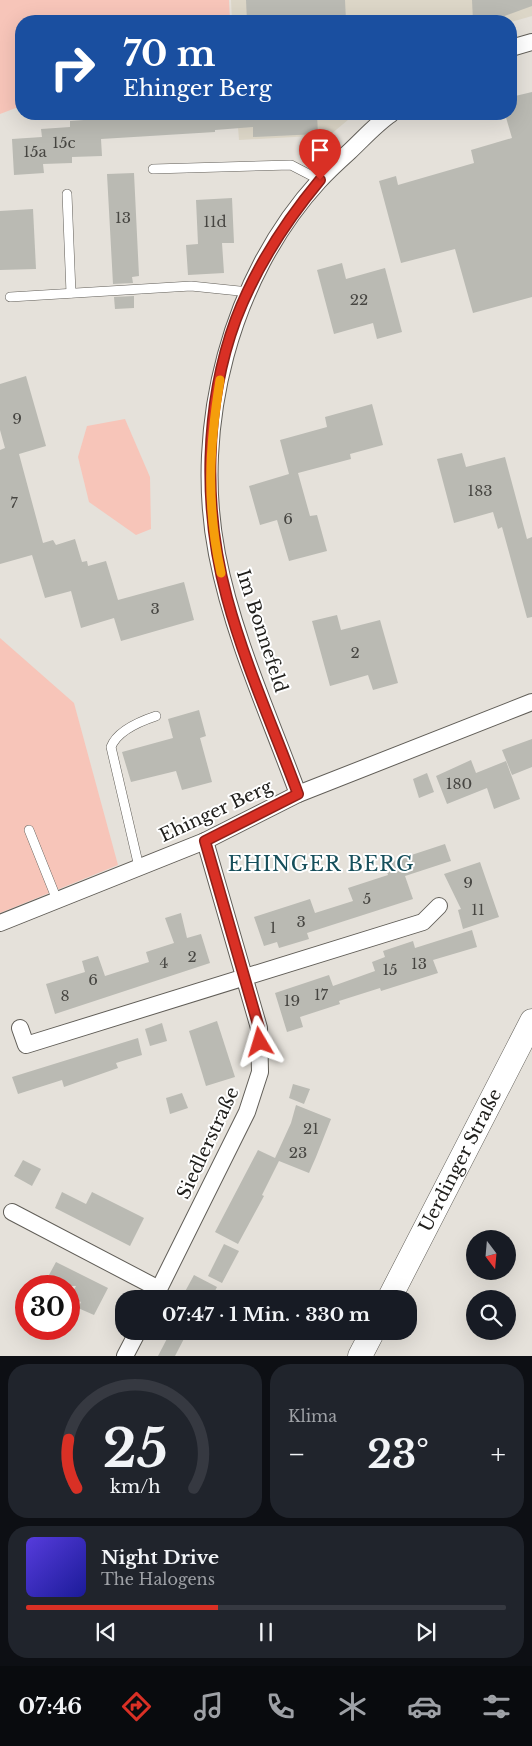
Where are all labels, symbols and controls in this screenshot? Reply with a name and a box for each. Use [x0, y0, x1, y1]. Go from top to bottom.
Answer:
text: 70 m [123, 32, 216, 75]
icon: right [40, 35, 105, 100]
text: Ehinger Berg [123, 75, 272, 102]
pin [299, 129, 341, 180]
house number: 15c [52, 133, 76, 152]
icon: arrive [306, 136, 334, 164]
house number: 15a [23, 142, 47, 161]
house number: 13 [115, 208, 131, 227]
house number: 11d [203, 212, 227, 231]
house number: 22 [350, 290, 368, 309]
house number: 9 [12, 409, 22, 428]
house number: 183 [467, 481, 493, 500]
house number: 7 [10, 493, 18, 512]
house number: 6 [283, 509, 293, 528]
street label: Im Bonnefeld [232, 567, 292, 695]
house number: 3 [150, 599, 160, 618]
house number: 2 [350, 643, 360, 662]
house number: 180 [446, 774, 472, 793]
street label: Ehinger Berg [156, 775, 276, 847]
district label: EHINGER BERG [228, 852, 414, 876]
house number: 9 [463, 873, 473, 892]
house number: 5 [363, 889, 371, 908]
house number: 11 [471, 900, 485, 919]
house number: 3 [296, 912, 306, 931]
house number: 1 [270, 918, 276, 937]
house number: 2 [187, 947, 197, 966]
house number: 4 [160, 953, 168, 972]
house number: 13 [411, 954, 427, 973]
house number: 15 [382, 960, 398, 979]
house number: 6 [88, 970, 98, 989]
house number: 17 [314, 985, 329, 1004]
house number: 8 [60, 986, 70, 1005]
house number: 19 [284, 991, 300, 1010]
position arrow [233, 1015, 285, 1067]
street label: Siedlerstraße [172, 1083, 244, 1203]
street label: Uerdinger Straße [414, 1085, 506, 1236]
house number: 21 [303, 1119, 319, 1138]
house number: 23 [289, 1143, 307, 1162]
north arrow [466, 1230, 516, 1280]
map controls [466, 1230, 516, 1340]
speed limit sign: 30 [15, 1275, 80, 1340]
button: search [466, 1290, 516, 1340]
text: 07:47 · 1 Min. · 330 m [162, 1303, 370, 1326]
text: Klima [288, 1406, 337, 1426]
text: 25 [103, 1417, 167, 1481]
text: 23° [367, 1431, 429, 1478]
text: − [288, 1437, 306, 1472]
text: + [491, 1437, 506, 1472]
text: km/h [110, 1476, 160, 1498]
text: Night Drive [101, 1546, 219, 1569]
text: The Halogens [101, 1569, 215, 1589]
icon: previous [92, 1618, 120, 1646]
icon: pause [252, 1618, 280, 1646]
icon: next [412, 1618, 440, 1646]
icon: directions [119, 1689, 154, 1724]
icon: music [191, 1689, 226, 1724]
icon: phone [263, 1689, 298, 1724]
icon: climate [335, 1689, 370, 1724]
icon: car [407, 1689, 442, 1724]
icon: filters [479, 1689, 514, 1724]
text: 07:46 [18, 1693, 82, 1720]

